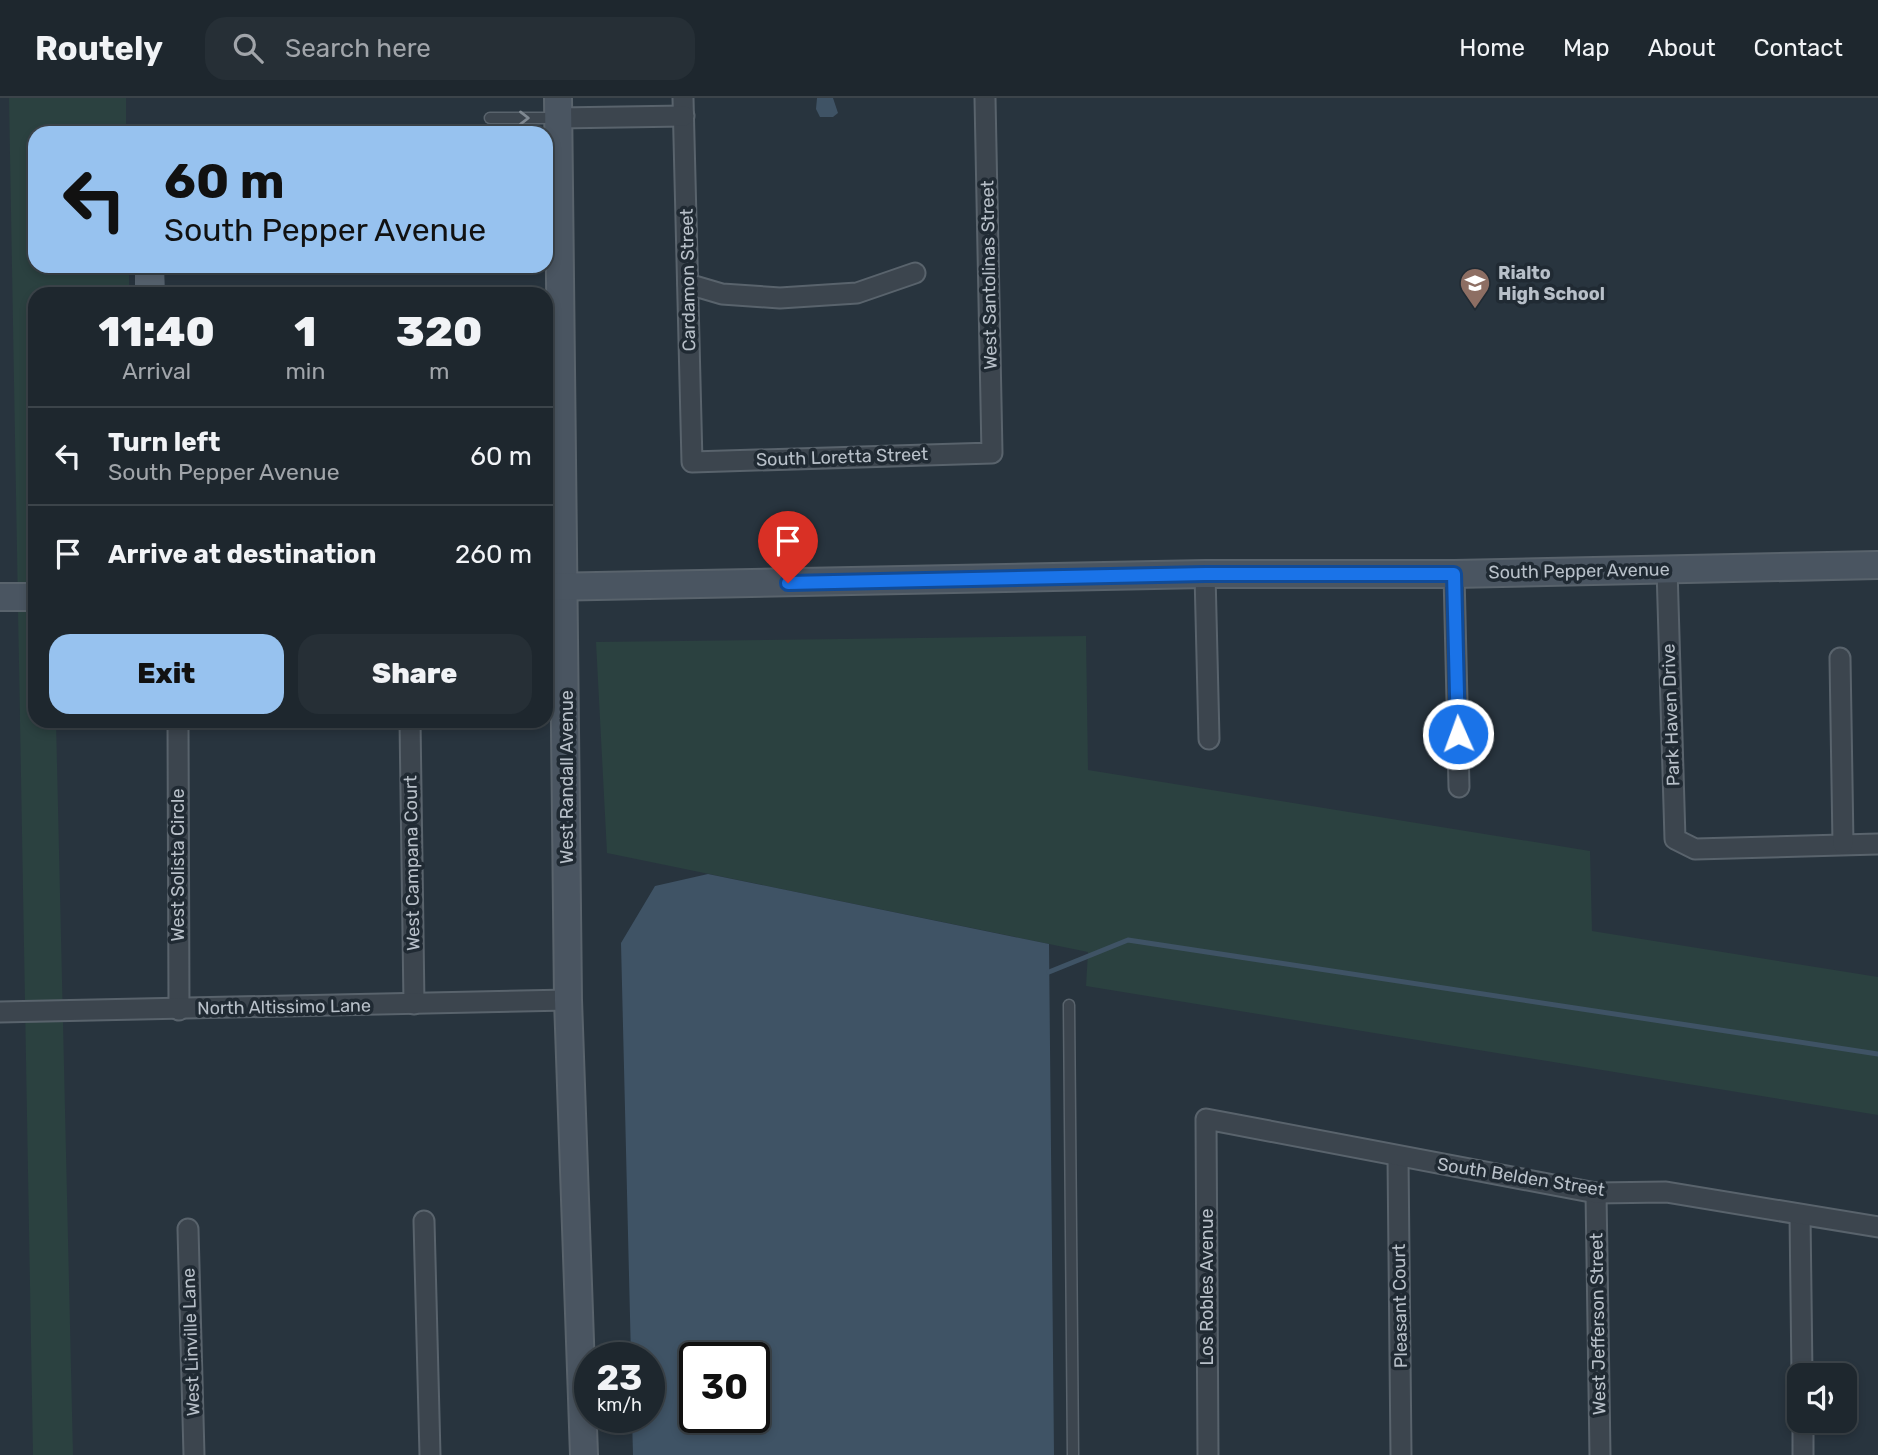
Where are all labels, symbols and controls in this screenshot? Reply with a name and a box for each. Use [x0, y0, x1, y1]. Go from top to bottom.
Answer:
search box [205, 17, 695, 80]
text: Routely [35, 29, 163, 68]
icon: search [229, 29, 267, 67]
text: Search here [285, 33, 431, 64]
text: Home [1459, 34, 1525, 62]
text: Map [1563, 34, 1610, 62]
text: About [1648, 34, 1716, 62]
text: Contact [1754, 34, 1843, 62]
one-way arrow [519, 110, 530, 126]
text: 60 m [164, 152, 285, 210]
icon: left [49, 154, 140, 245]
street label: West Santolinas Street [976, 180, 1002, 370]
street label: Cardamon Street [676, 208, 700, 352]
text: South Pepper Avenue [164, 211, 486, 249]
place label: Rialto High School [1498, 262, 1605, 305]
school or university icon: Rialto High School [1458, 266, 1492, 310]
text: 11:40 [99, 307, 215, 357]
text: 1 [294, 307, 316, 357]
text: 320 [396, 307, 482, 357]
text: Arrival [122, 357, 191, 385]
text: min [285, 357, 325, 385]
text: m [429, 357, 449, 385]
text: Turn left [108, 427, 220, 458]
icon: left [49, 437, 87, 475]
text: 60 m [470, 441, 532, 472]
street label: South Loretta Street [756, 443, 928, 471]
text: South Pepper Avenue [108, 458, 340, 486]
pin [758, 511, 818, 583]
icon: arrive [769, 522, 807, 560]
icon: arrive [49, 535, 87, 573]
text: Arrive at destination [108, 539, 376, 570]
text: 260 m [455, 539, 532, 570]
street label: South Pepper Avenue [1488, 558, 1670, 584]
button: Exit [49, 634, 284, 714]
button: Share [298, 634, 532, 714]
street label: Park Haven Drive [1658, 643, 1684, 787]
street label: West Randall Avenue [556, 690, 578, 864]
position arrow [1421, 697, 1495, 771]
street label: West Campana Court [399, 775, 425, 951]
street label: West Solista Circle [167, 789, 189, 941]
street label: North Altissimo Lane [197, 994, 371, 1020]
street label: South Belden Street [1436, 1153, 1606, 1201]
street label: Los Robles Avenue [1196, 1208, 1218, 1366]
street label: West Jefferson Street [1585, 1233, 1611, 1415]
street label: Pleasant Court [1388, 1244, 1412, 1368]
street label: West Linville Lane [177, 1267, 205, 1417]
speed limit sign: 30 [679, 1342, 770, 1433]
text: 23 [597, 1357, 642, 1399]
map controls [1787, 1363, 1857, 1433]
button: sound [1787, 1363, 1857, 1433]
text: km/h [597, 1394, 642, 1416]

